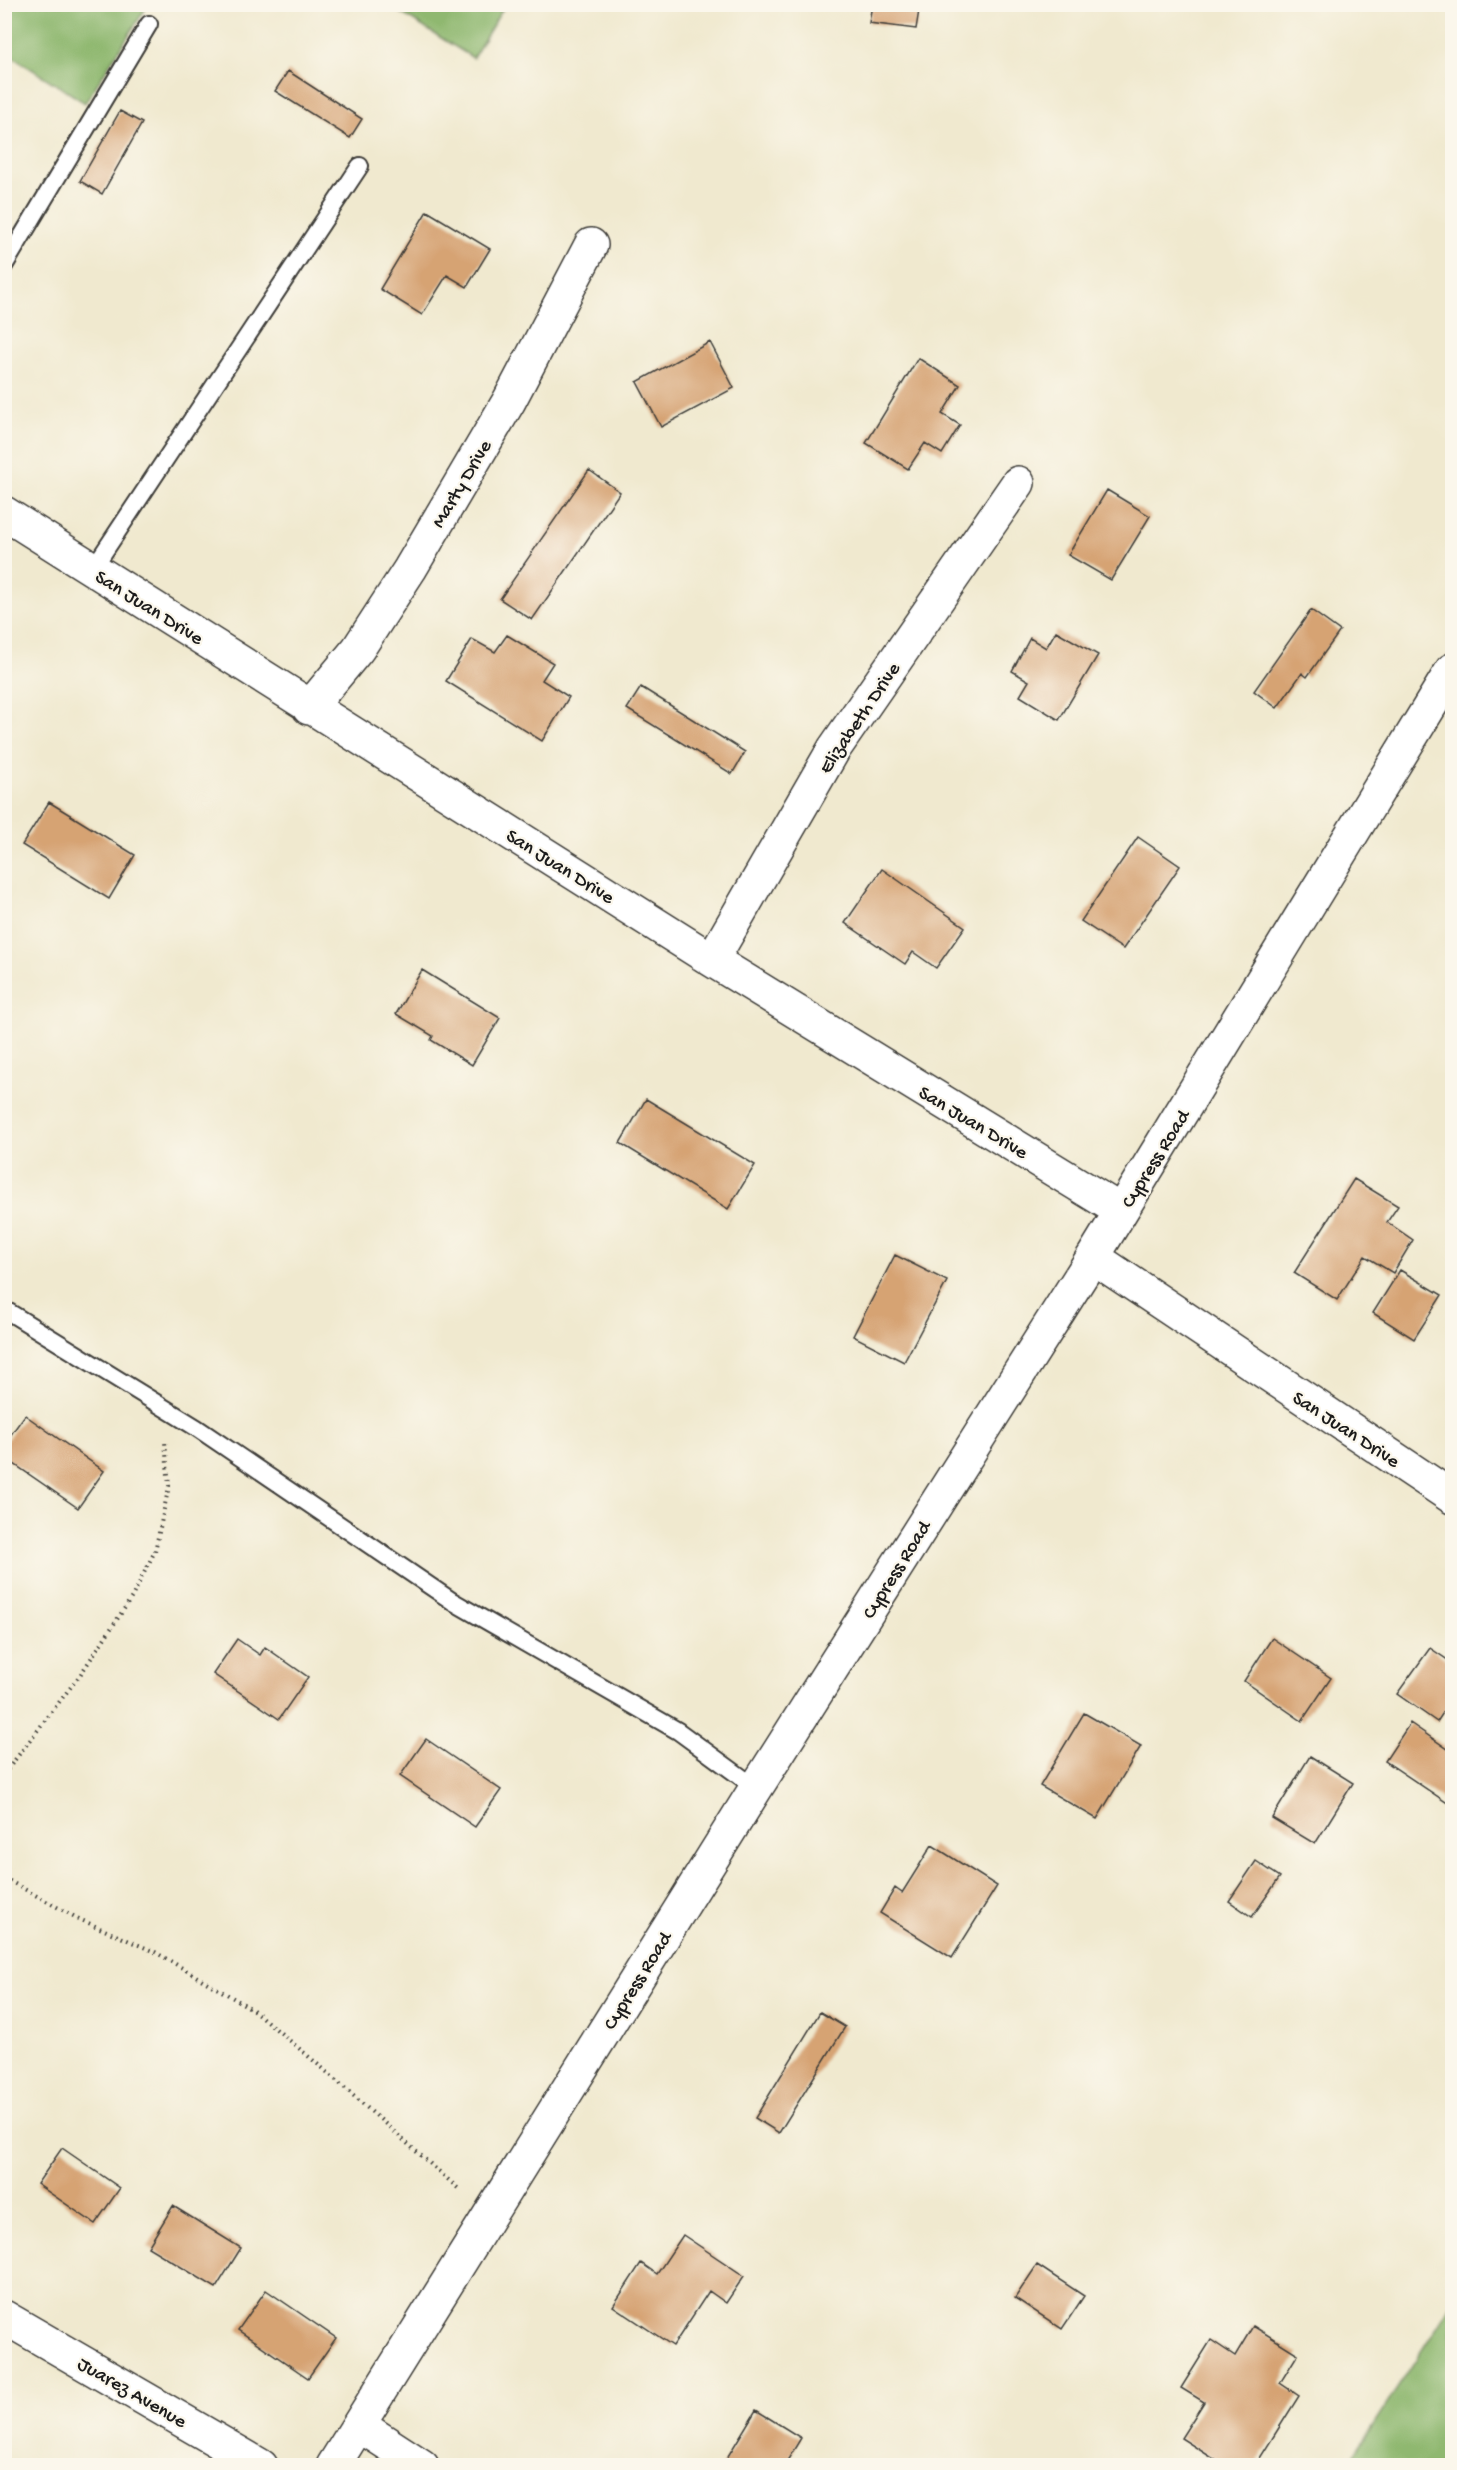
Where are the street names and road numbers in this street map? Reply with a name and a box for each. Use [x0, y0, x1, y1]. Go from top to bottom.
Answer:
street label: Marty Drive [428, 436, 499, 533]
street label: San Juan Drive [90, 566, 207, 652]
street label: Elizabeth Drive [815, 658, 907, 779]
street label: San Juan Drive [501, 825, 618, 911]
street label: San Juan Drive [913, 1082, 1032, 1166]
street label: Cypress Road [1118, 1105, 1197, 1213]
street label: San Juan Drive [1287, 1388, 1404, 1475]
street label: Cypress Road [859, 1516, 938, 1624]
street label: Cypress Road [600, 1927, 679, 2035]
street label: Juarez Avenue [73, 2354, 190, 2435]

